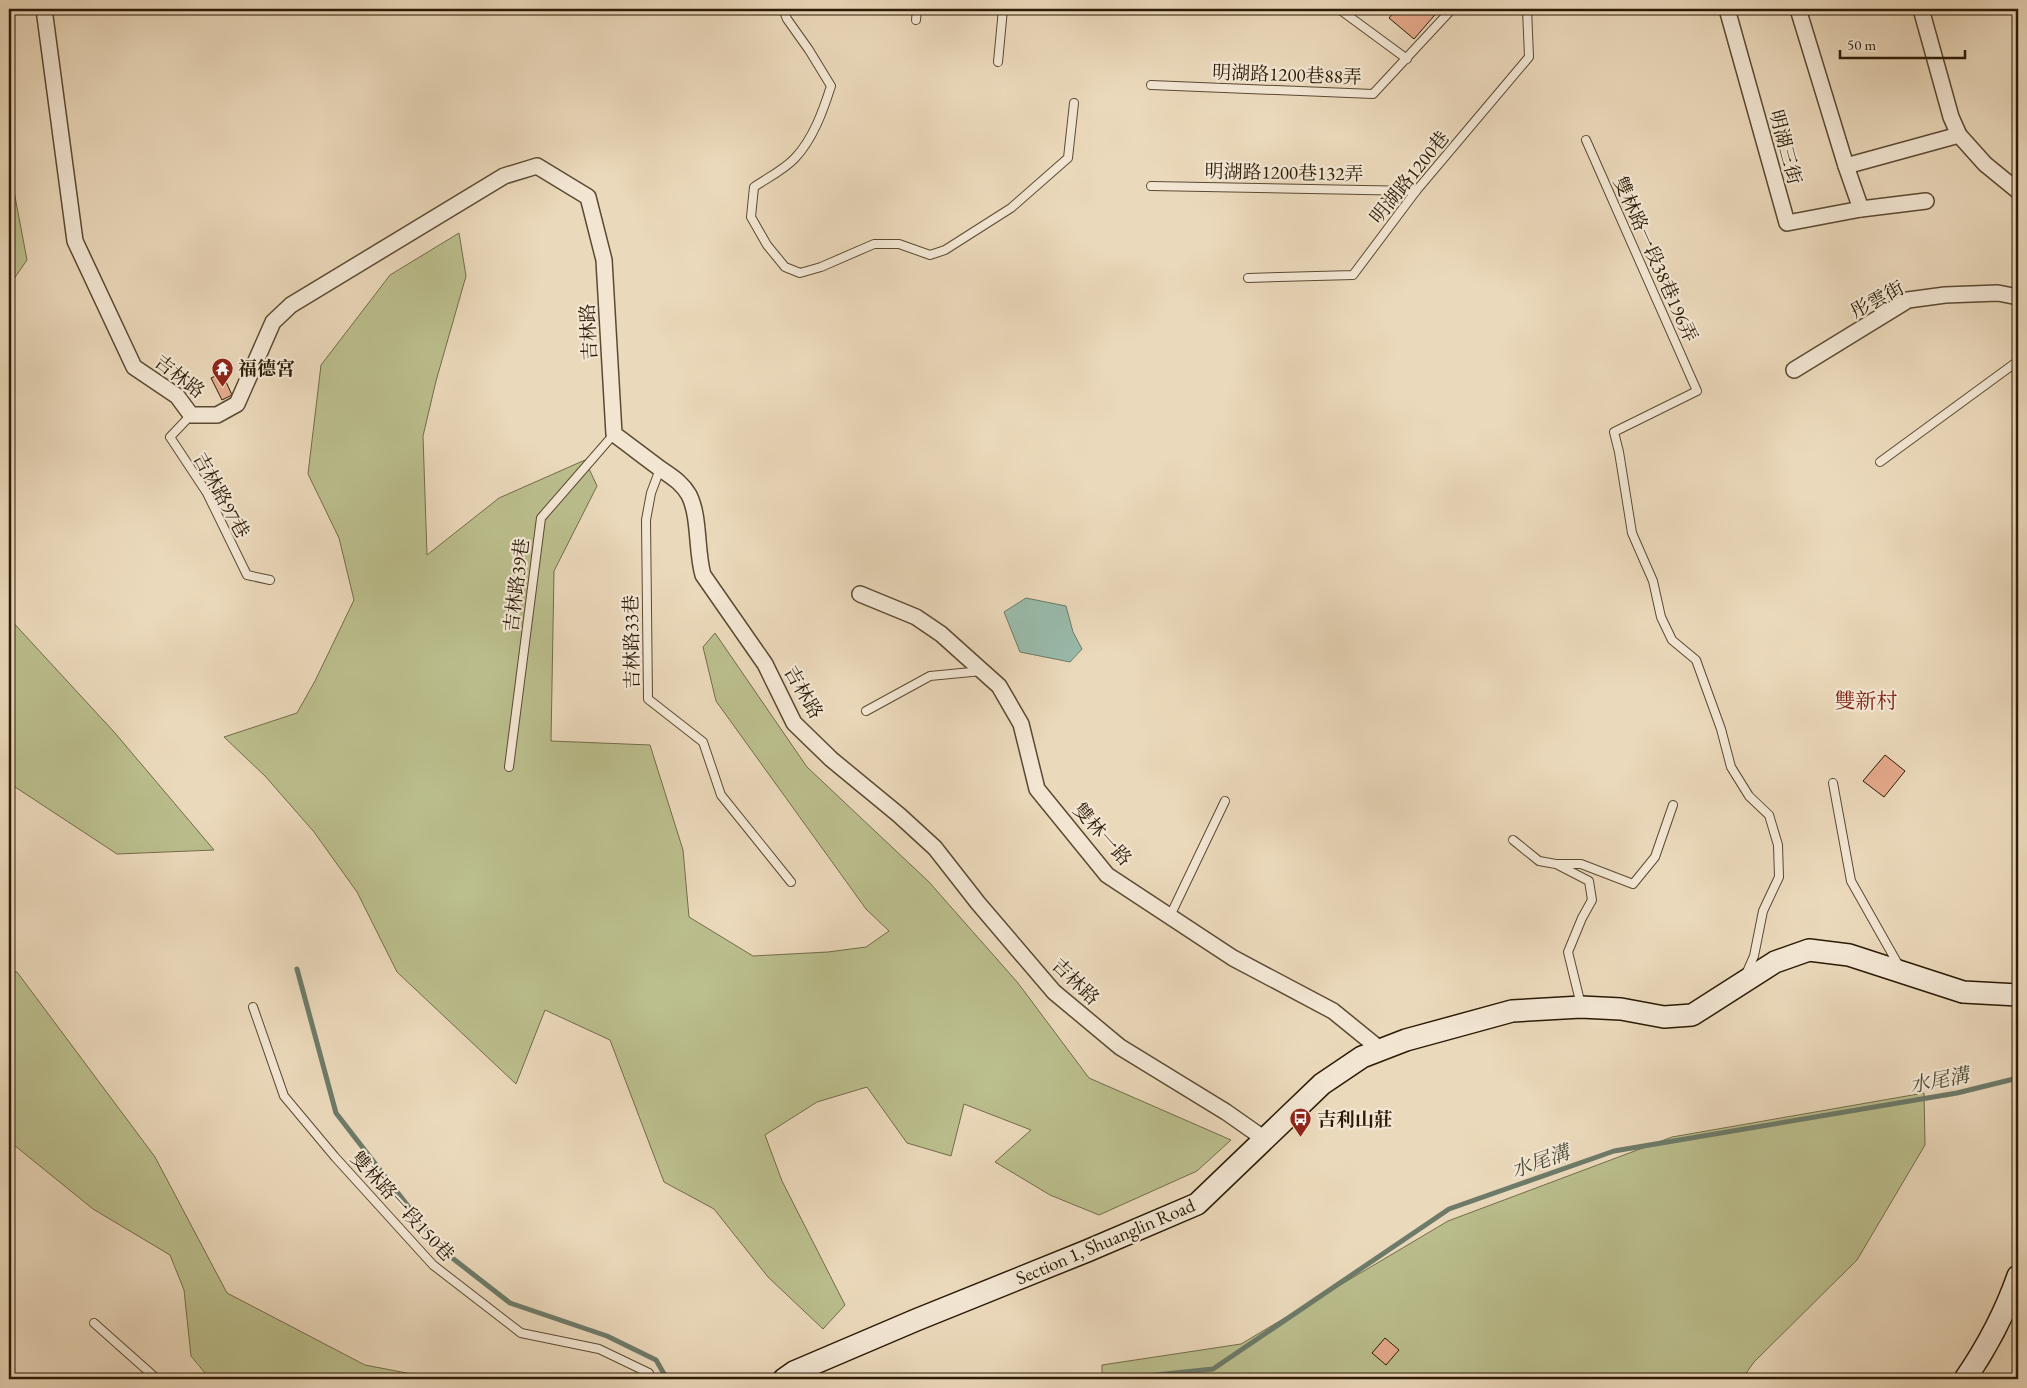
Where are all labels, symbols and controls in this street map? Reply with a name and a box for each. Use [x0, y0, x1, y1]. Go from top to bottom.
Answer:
scale bar [1840, 28, 1964, 60]
text: 50 m [1847, 35, 1876, 54]
street label: 明湖路1200巷88弄 [1212, 59, 1362, 90]
street label: 明湖三街 [1764, 107, 1807, 187]
street label: 明湖路1200巷 [1364, 126, 1454, 229]
street label: 明湖路1200巷132弄 [1204, 159, 1364, 186]
street label: 雙林路一段38巷196弄 [1608, 173, 1703, 346]
street label: 彤雲街 [1846, 275, 1908, 324]
street label: 吉林路 [575, 303, 602, 361]
street label: 吉林路 [150, 349, 210, 404]
temple icon: 福德宮 [210, 356, 234, 387]
place label: 福德宮 [238, 356, 295, 381]
street label: 吉林路97巷 [188, 448, 255, 543]
street label: 吉林路39巷 [498, 537, 535, 633]
street label: 吉林路33巷 [618, 595, 645, 689]
street label: 吉林路 [778, 661, 829, 723]
district label: 雙新村 [1835, 687, 1898, 714]
street label: 雙林一路 [1068, 798, 1137, 871]
street label: 吉林路 [1046, 953, 1105, 1010]
water label: 水尾溝 [1907, 1061, 1974, 1098]
bus stop icon: 吉利山莊 [1289, 1107, 1313, 1138]
place label: 吉利山莊 [1317, 1107, 1393, 1132]
water label: 水尾溝 [1507, 1138, 1575, 1183]
street label: 雙林路一段150巷 [345, 1146, 460, 1267]
street label: Section 1, Shuanglin Road [1012, 1192, 1199, 1291]

